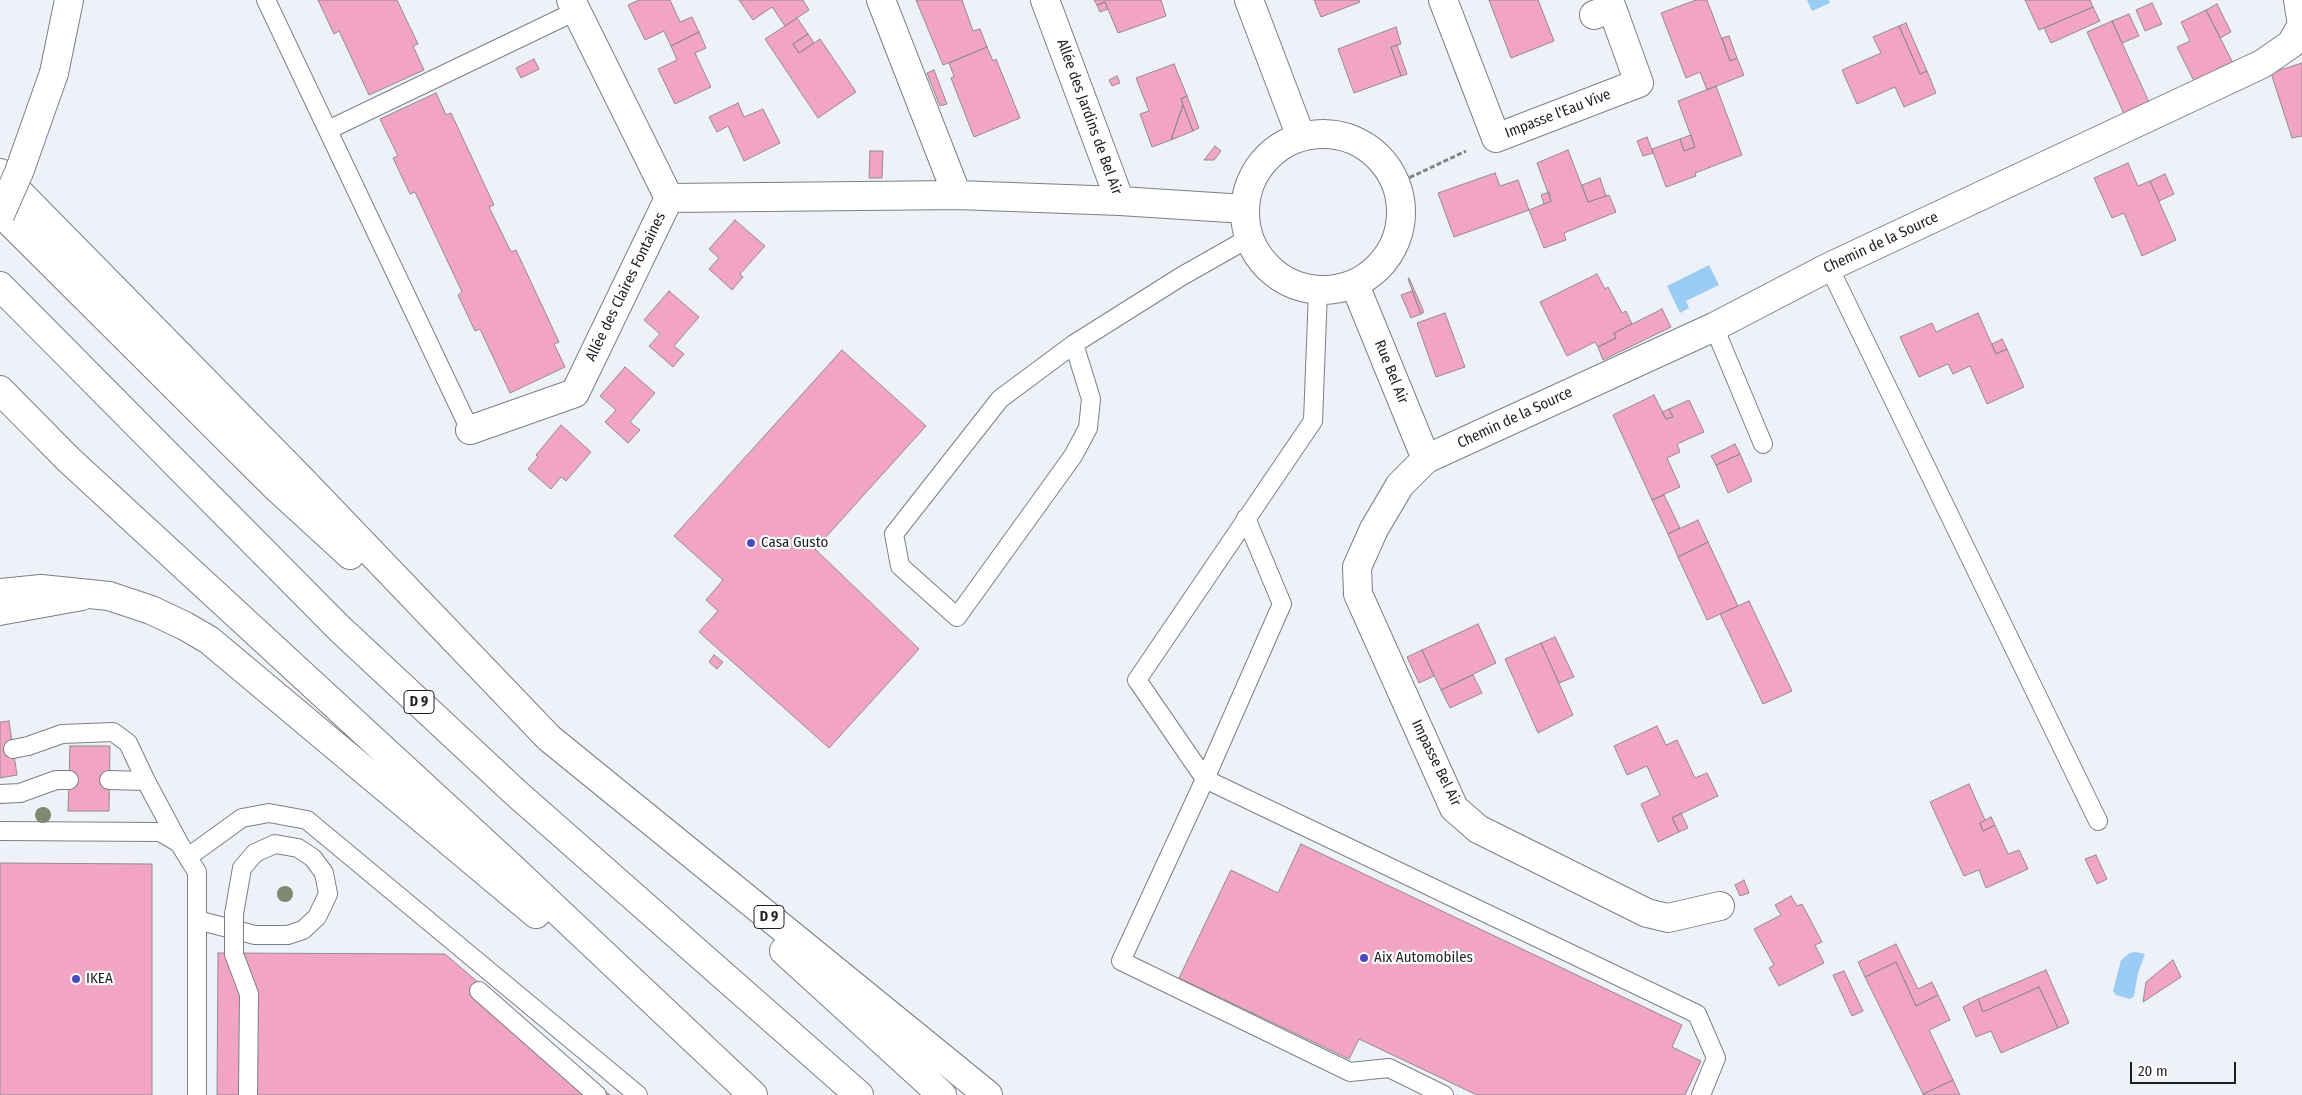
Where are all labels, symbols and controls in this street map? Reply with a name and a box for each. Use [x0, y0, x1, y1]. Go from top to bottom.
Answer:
street label: Allée des Jardins de Bel Air [1052, 37, 1126, 197]
street label: Impasse l'Eau Vive [1503, 86, 1613, 142]
street label: Chemin de la Source [1821, 208, 1941, 278]
street label: Allée des Claires Fontaines [582, 210, 670, 364]
street label: Rue Bel Air [1370, 338, 1412, 406]
street label: Chemin de la Source [1455, 383, 1575, 453]
place label: Casa Gusto [761, 534, 828, 552]
marker: Casa Gusto [745, 537, 757, 549]
road number: D 9 [404, 690, 434, 714]
street label: Impasse Bel Air [1407, 717, 1465, 809]
road number: D 9 [754, 906, 784, 929]
place label: Aix Automobiles [1374, 949, 1473, 967]
marker: Aix Automobiles [1358, 952, 1370, 964]
place label: IKEA [86, 970, 113, 988]
marker: IKEA [70, 973, 82, 985]
scale bar [2132, 1052, 2238, 1084]
text: 20 m [2138, 1062, 2168, 1080]

